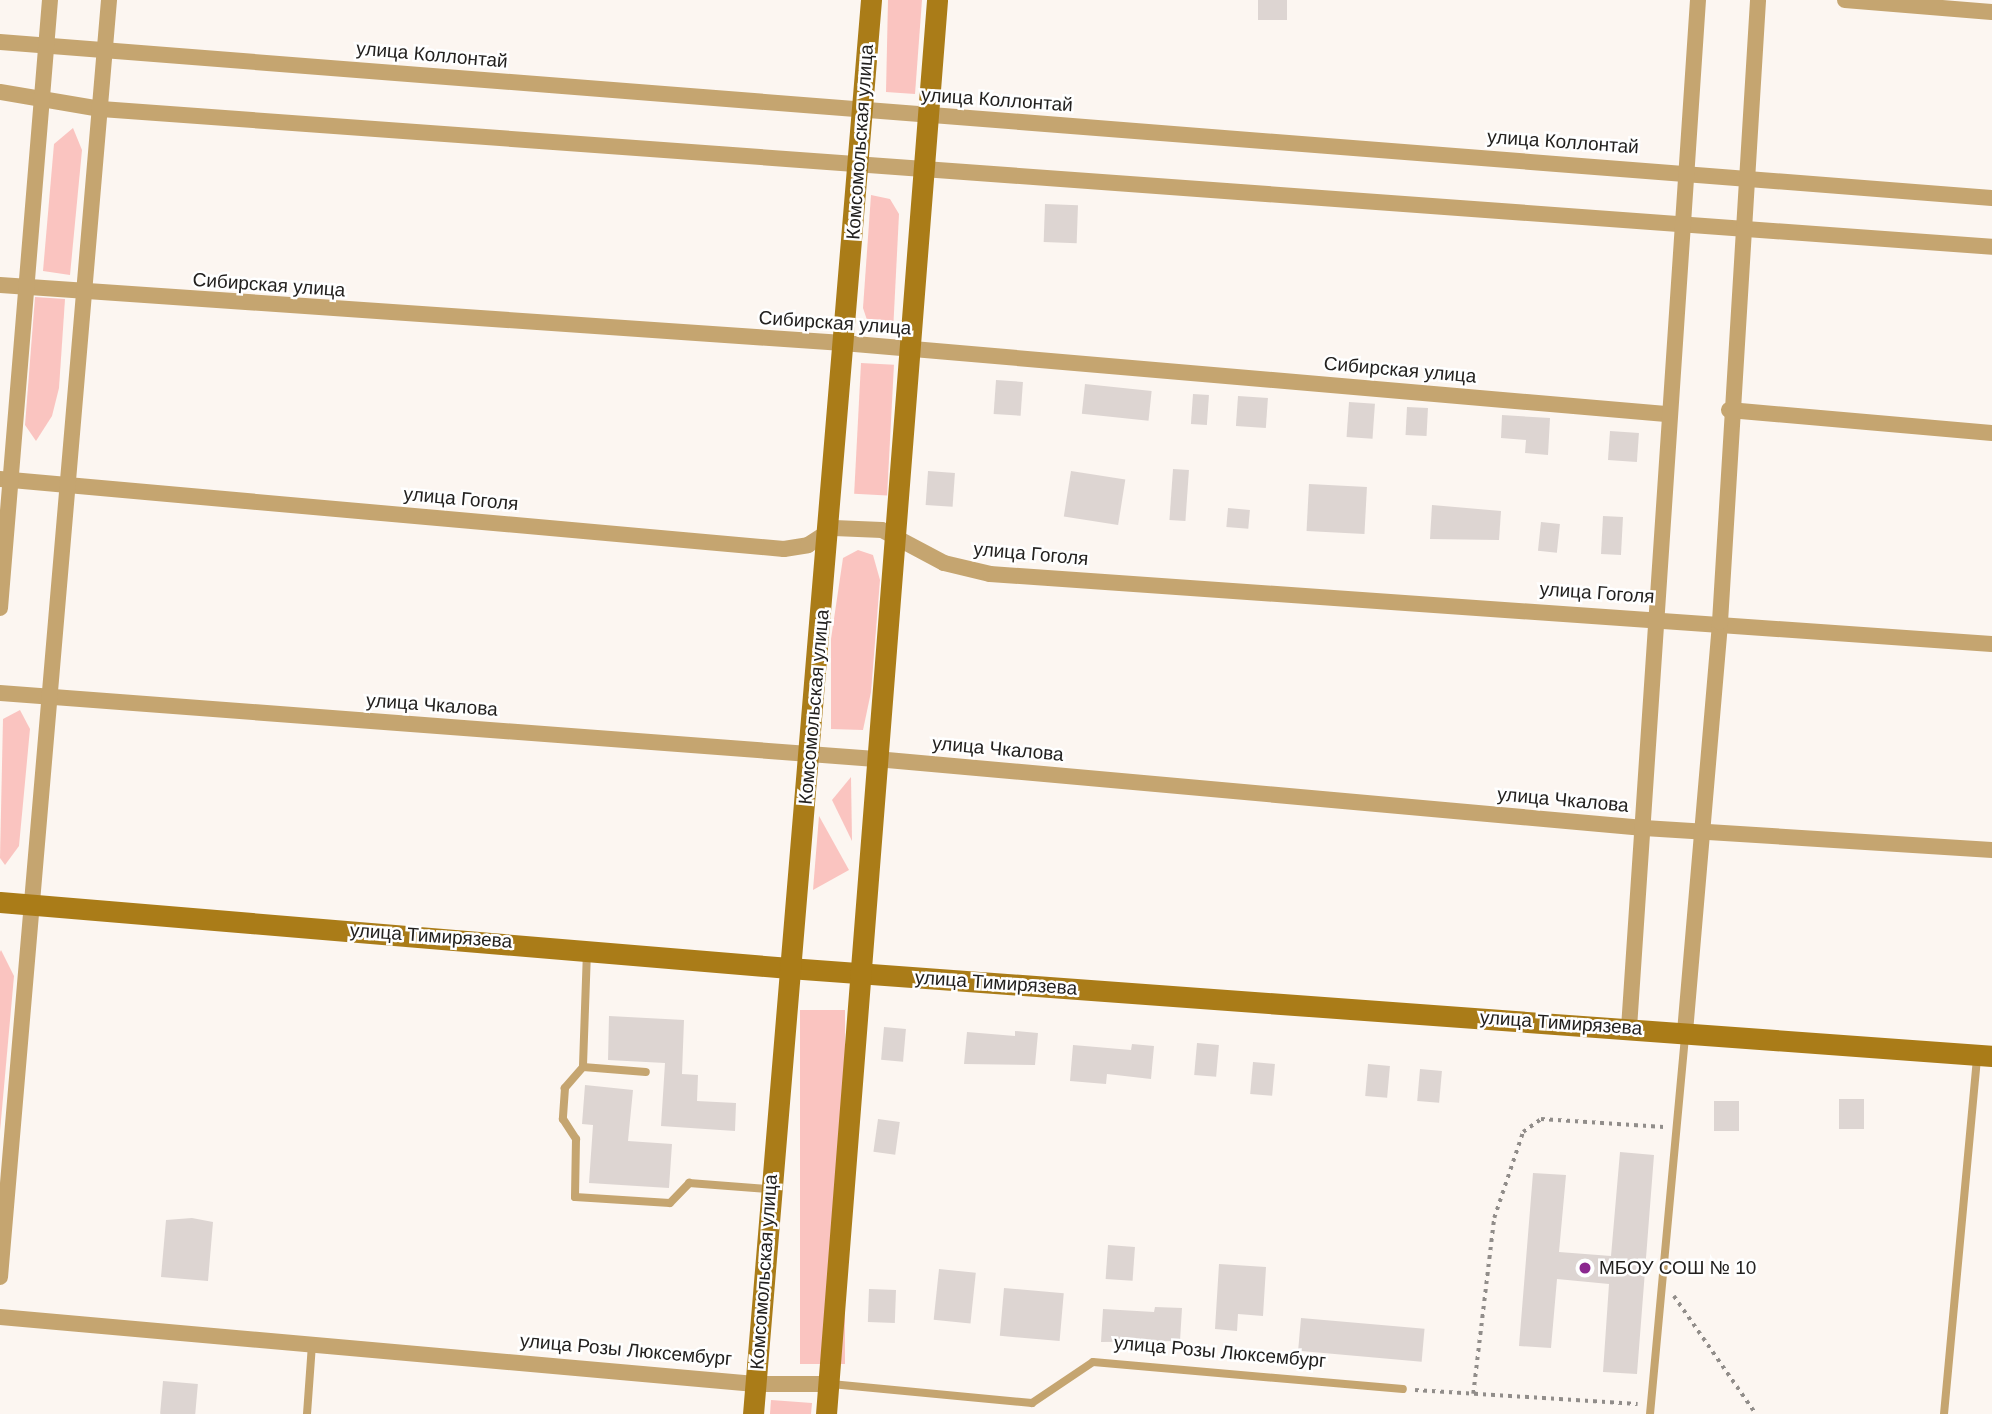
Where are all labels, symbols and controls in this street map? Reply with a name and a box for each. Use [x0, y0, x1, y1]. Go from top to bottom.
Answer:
street label: улица Коллонтай [355, 37, 509, 73]
street label: Комсомольская улица [842, 44, 878, 240]
street label: улица Коллонтай [920, 83, 1074, 117]
street label: улица Коллонтай [1486, 125, 1640, 159]
street label: Сибирская улица [192, 268, 346, 302]
street label: Сибирская улица [758, 306, 912, 340]
street label: Сибирская улица [1323, 352, 1477, 388]
street label: улица Гоголя [403, 483, 519, 515]
street label: улица Гоголя [973, 538, 1089, 570]
street label: улица Гоголя [1539, 578, 1655, 608]
street label: Комсомольская улица [794, 608, 834, 806]
street label: улица Чкалова [365, 689, 499, 721]
street label: улица Чкалова [931, 732, 1065, 766]
street label: улица Чкалова [1496, 783, 1630, 817]
street label: улица Тимирязева [349, 919, 513, 953]
street label: улица Тимирязева [914, 966, 1078, 1000]
street label: улица Тимирязева [1479, 1006, 1643, 1040]
street label: Комсомольская улица [746, 1174, 782, 1370]
place label: МБОУ СОШ № 10 [1599, 1257, 1756, 1279]
marker: МБОУ СОШ № 10 [1577, 1260, 1593, 1276]
street label: улица Розы Люксембург [519, 1329, 733, 1371]
street label: улица Розы Люксембург [1113, 1331, 1327, 1373]

